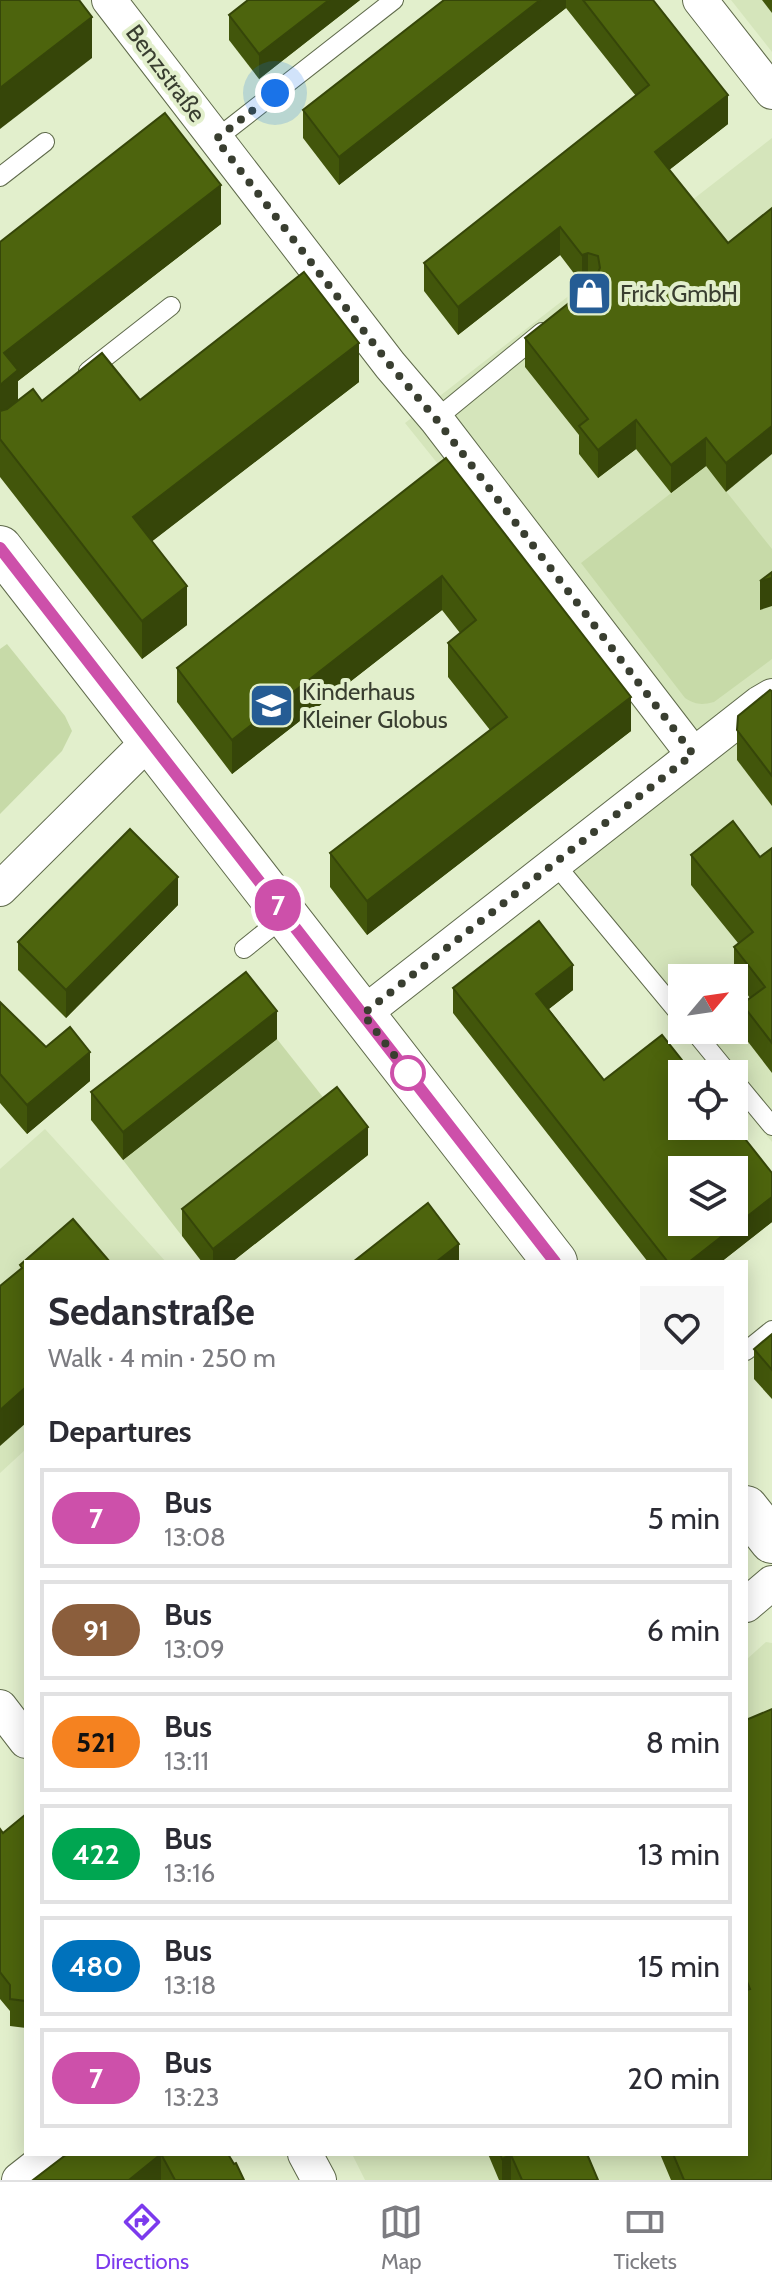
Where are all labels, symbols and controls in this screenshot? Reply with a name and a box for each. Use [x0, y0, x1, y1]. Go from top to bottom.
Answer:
street label: Benzstraße [120, 19, 212, 127]
your location [255, 73, 295, 113]
shop icon: Frick GmbH [565, 269, 613, 317]
place label: Frick GmbH [620, 279, 738, 308]
place label: Kinderhaus Kleiner Globus [302, 677, 448, 734]
school or university icon: Kinderhaus Kleiner Globus [247, 681, 295, 729]
line badge: 7 [252, 879, 304, 931]
text: 7 [271, 888, 285, 922]
north arrow [668, 964, 748, 1044]
map controls [668, 964, 748, 1236]
unlabelled marker [391, 1056, 425, 1090]
button: locate [668, 1060, 748, 1140]
button: layers [668, 1156, 748, 1236]
button: heart [640, 1286, 724, 1370]
text: Sedanstraße [48, 1288, 255, 1335]
text: Walk · 4 min · 250 m [48, 1342, 276, 1374]
text: Departures [48, 1413, 192, 1450]
text: Bus [164, 1484, 212, 1521]
text: 5 min [648, 1500, 720, 1537]
text: 7 [89, 1501, 103, 1535]
text: 13:08 [164, 1521, 226, 1553]
text: Bus [164, 1596, 212, 1633]
text: 6 min [647, 1612, 720, 1649]
text: 91 [83, 1613, 109, 1647]
text: 13:09 [164, 1633, 225, 1665]
text: Bus [164, 1708, 212, 1745]
text: 8 min [646, 1724, 720, 1761]
text: 521 [76, 1725, 116, 1759]
text: 13:11 [164, 1745, 209, 1777]
text: Bus [164, 1820, 212, 1857]
text: 13 min [638, 1836, 720, 1873]
text: 422 [72, 1837, 120, 1871]
text: 13:16 [164, 1857, 215, 1889]
text: Bus [164, 1932, 212, 1969]
text: 15 min [638, 1948, 720, 1985]
text: 480 [69, 1949, 123, 1983]
text: 13:18 [164, 1969, 216, 2001]
text: Bus [164, 2044, 212, 2081]
text: 20 min [627, 2060, 720, 2097]
text: 7 [89, 2061, 103, 2095]
text: 13:23 [164, 2081, 220, 2113]
tab: Directions [95, 2200, 189, 2275]
tab: Map [379, 2200, 423, 2275]
tab: Tickets [614, 2200, 677, 2275]

